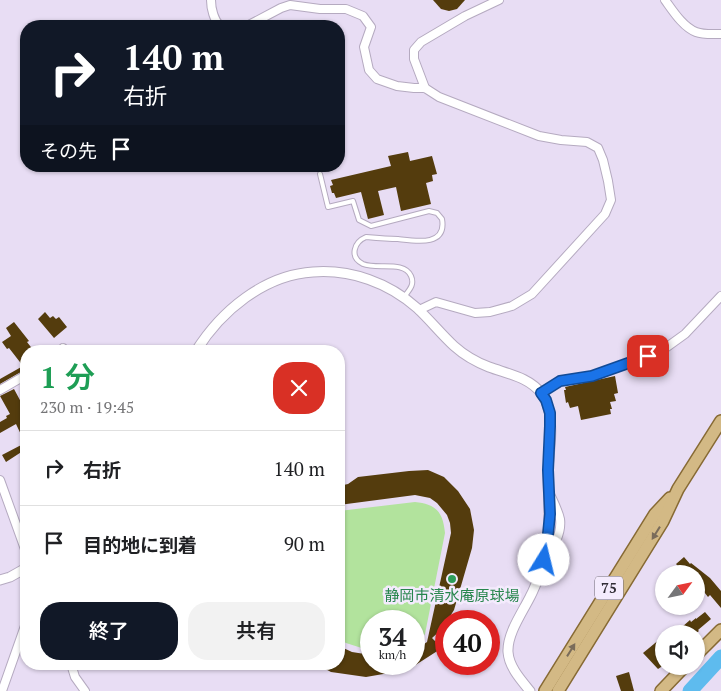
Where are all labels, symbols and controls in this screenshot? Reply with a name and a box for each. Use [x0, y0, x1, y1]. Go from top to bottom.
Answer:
text: 140 m [123, 34, 224, 80]
icon: right [40, 40, 105, 105]
text: 右折 [123, 81, 167, 110]
icon: arrive [107, 135, 135, 163]
text: その先 [40, 138, 97, 163]
pin [627, 335, 669, 377]
icon: arrive [634, 342, 662, 370]
text: 1 分 [40, 357, 95, 397]
button: close [273, 362, 325, 414]
text: 230 m · 19:45 [40, 396, 134, 418]
icon: right [40, 454, 68, 482]
text: 140 m [274, 456, 325, 481]
text: 右折 [83, 457, 121, 482]
one-way arrow [651, 526, 660, 539]
icon: arrive [40, 529, 68, 557]
text: 90 m [284, 531, 325, 556]
text: 目的地に到着 [83, 532, 197, 557]
position arrow [517, 533, 569, 585]
north arrow [655, 565, 705, 615]
map controls [655, 565, 705, 675]
marker: 静岡市清水庵原球場 [446, 573, 458, 585]
road number: 75 [595, 576, 623, 600]
place label: 静岡市清水庵原球場 [384, 585, 520, 605]
button: 終了 [40, 602, 178, 660]
button: 共有 [188, 602, 325, 660]
speed limit sign: 40 [435, 610, 500, 675]
text: 34 [378, 620, 407, 653]
button: sound [655, 625, 705, 675]
one-way arrow [566, 643, 575, 656]
text: km/h [379, 647, 406, 662]

